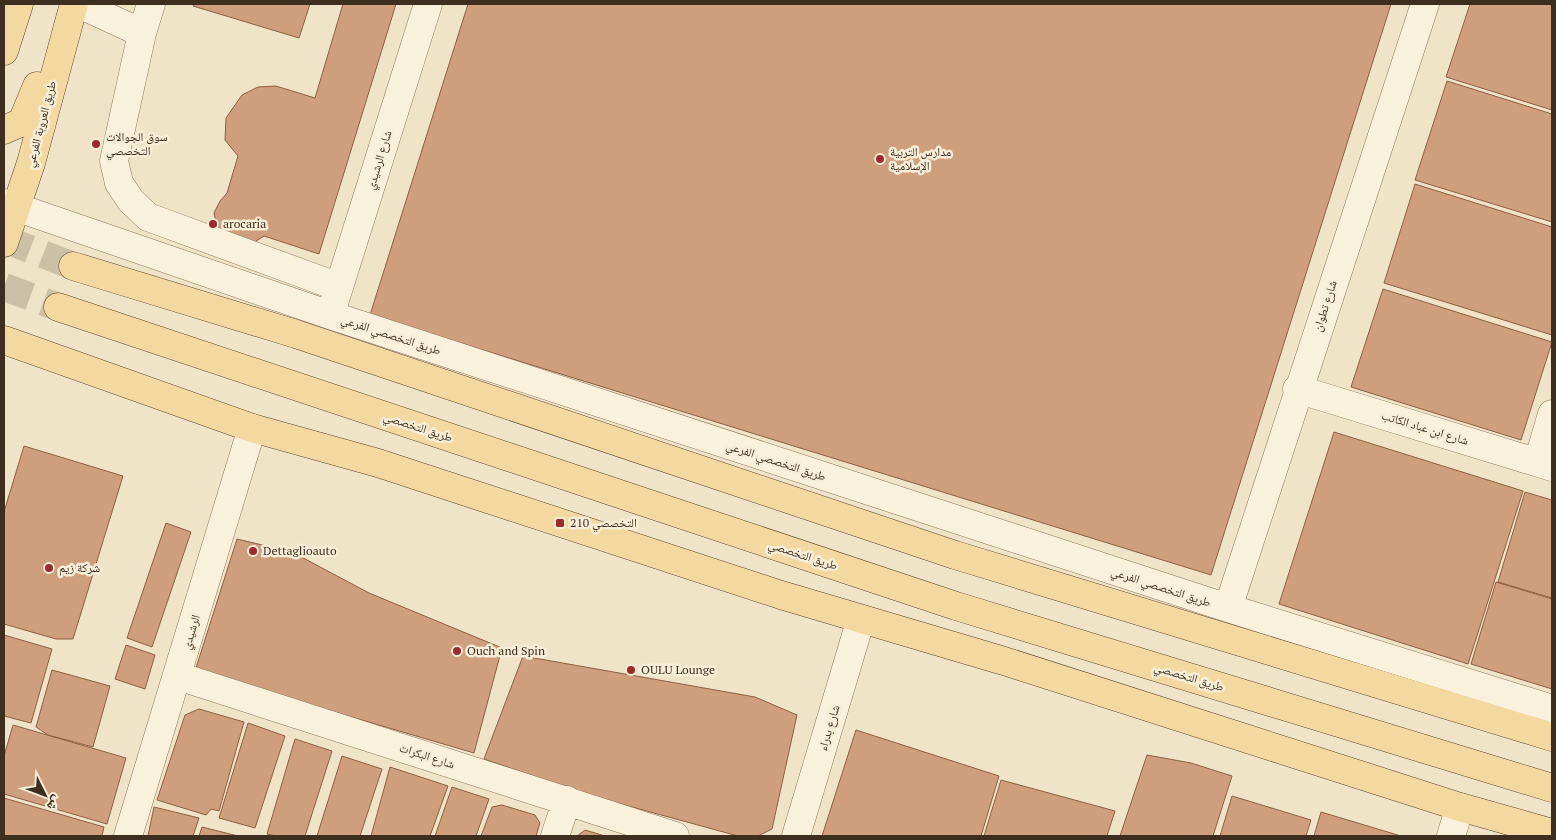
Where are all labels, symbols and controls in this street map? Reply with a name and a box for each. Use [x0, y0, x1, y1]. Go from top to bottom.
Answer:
street label: طريق العروبة الفرعي [22, 79, 62, 170]
street label: شارع الرشيدي [362, 128, 398, 192]
place label: سوق الجوالات التخصصي [106, 129, 168, 161]
marker: سوق الجوالات التخصصي [90, 138, 102, 150]
place label: مدارس التربية الإسلامية [890, 144, 951, 173]
marker: مدارس التربية الإسلامية [874, 153, 886, 165]
place label: arocaria [223, 216, 266, 231]
marker: arocaria [207, 218, 219, 230]
street label: شارع تطوان [1309, 278, 1341, 334]
street label: طريق التخصصي الفرعي [338, 311, 443, 361]
street label: شارع ابن عباد الكاتب [1380, 407, 1471, 449]
street label: طريق التخصصي [381, 408, 455, 448]
street label: طريق التخصصي الفرعي [723, 437, 828, 487]
place label: التخصصي 210 [570, 515, 637, 533]
marker: التخصصي 210 [554, 517, 566, 529]
street label: طريق التخصصي [766, 536, 840, 576]
place label: Dettaglioauto [263, 543, 337, 558]
marker: Dettaglioauto [247, 545, 259, 557]
place label: شركة زيم [59, 560, 100, 576]
marker: شركة زيم [43, 562, 55, 574]
street label: طريق التخصصي الفرعي [1108, 563, 1213, 613]
street label: الرشيدي [178, 613, 206, 652]
place label: Ouch and Spin [467, 643, 545, 658]
marker: Ouch and Spin [451, 645, 463, 657]
street label: طريق التخصصي [1152, 659, 1226, 697]
place label: OULU Lounge [641, 662, 715, 677]
marker: OULU Lounge [625, 664, 637, 676]
street label: شارع بدراء [814, 703, 844, 753]
street label: شارع البكرات [397, 740, 457, 772]
north arrow [20, 770, 70, 820]
text: ش [43, 792, 67, 816]

